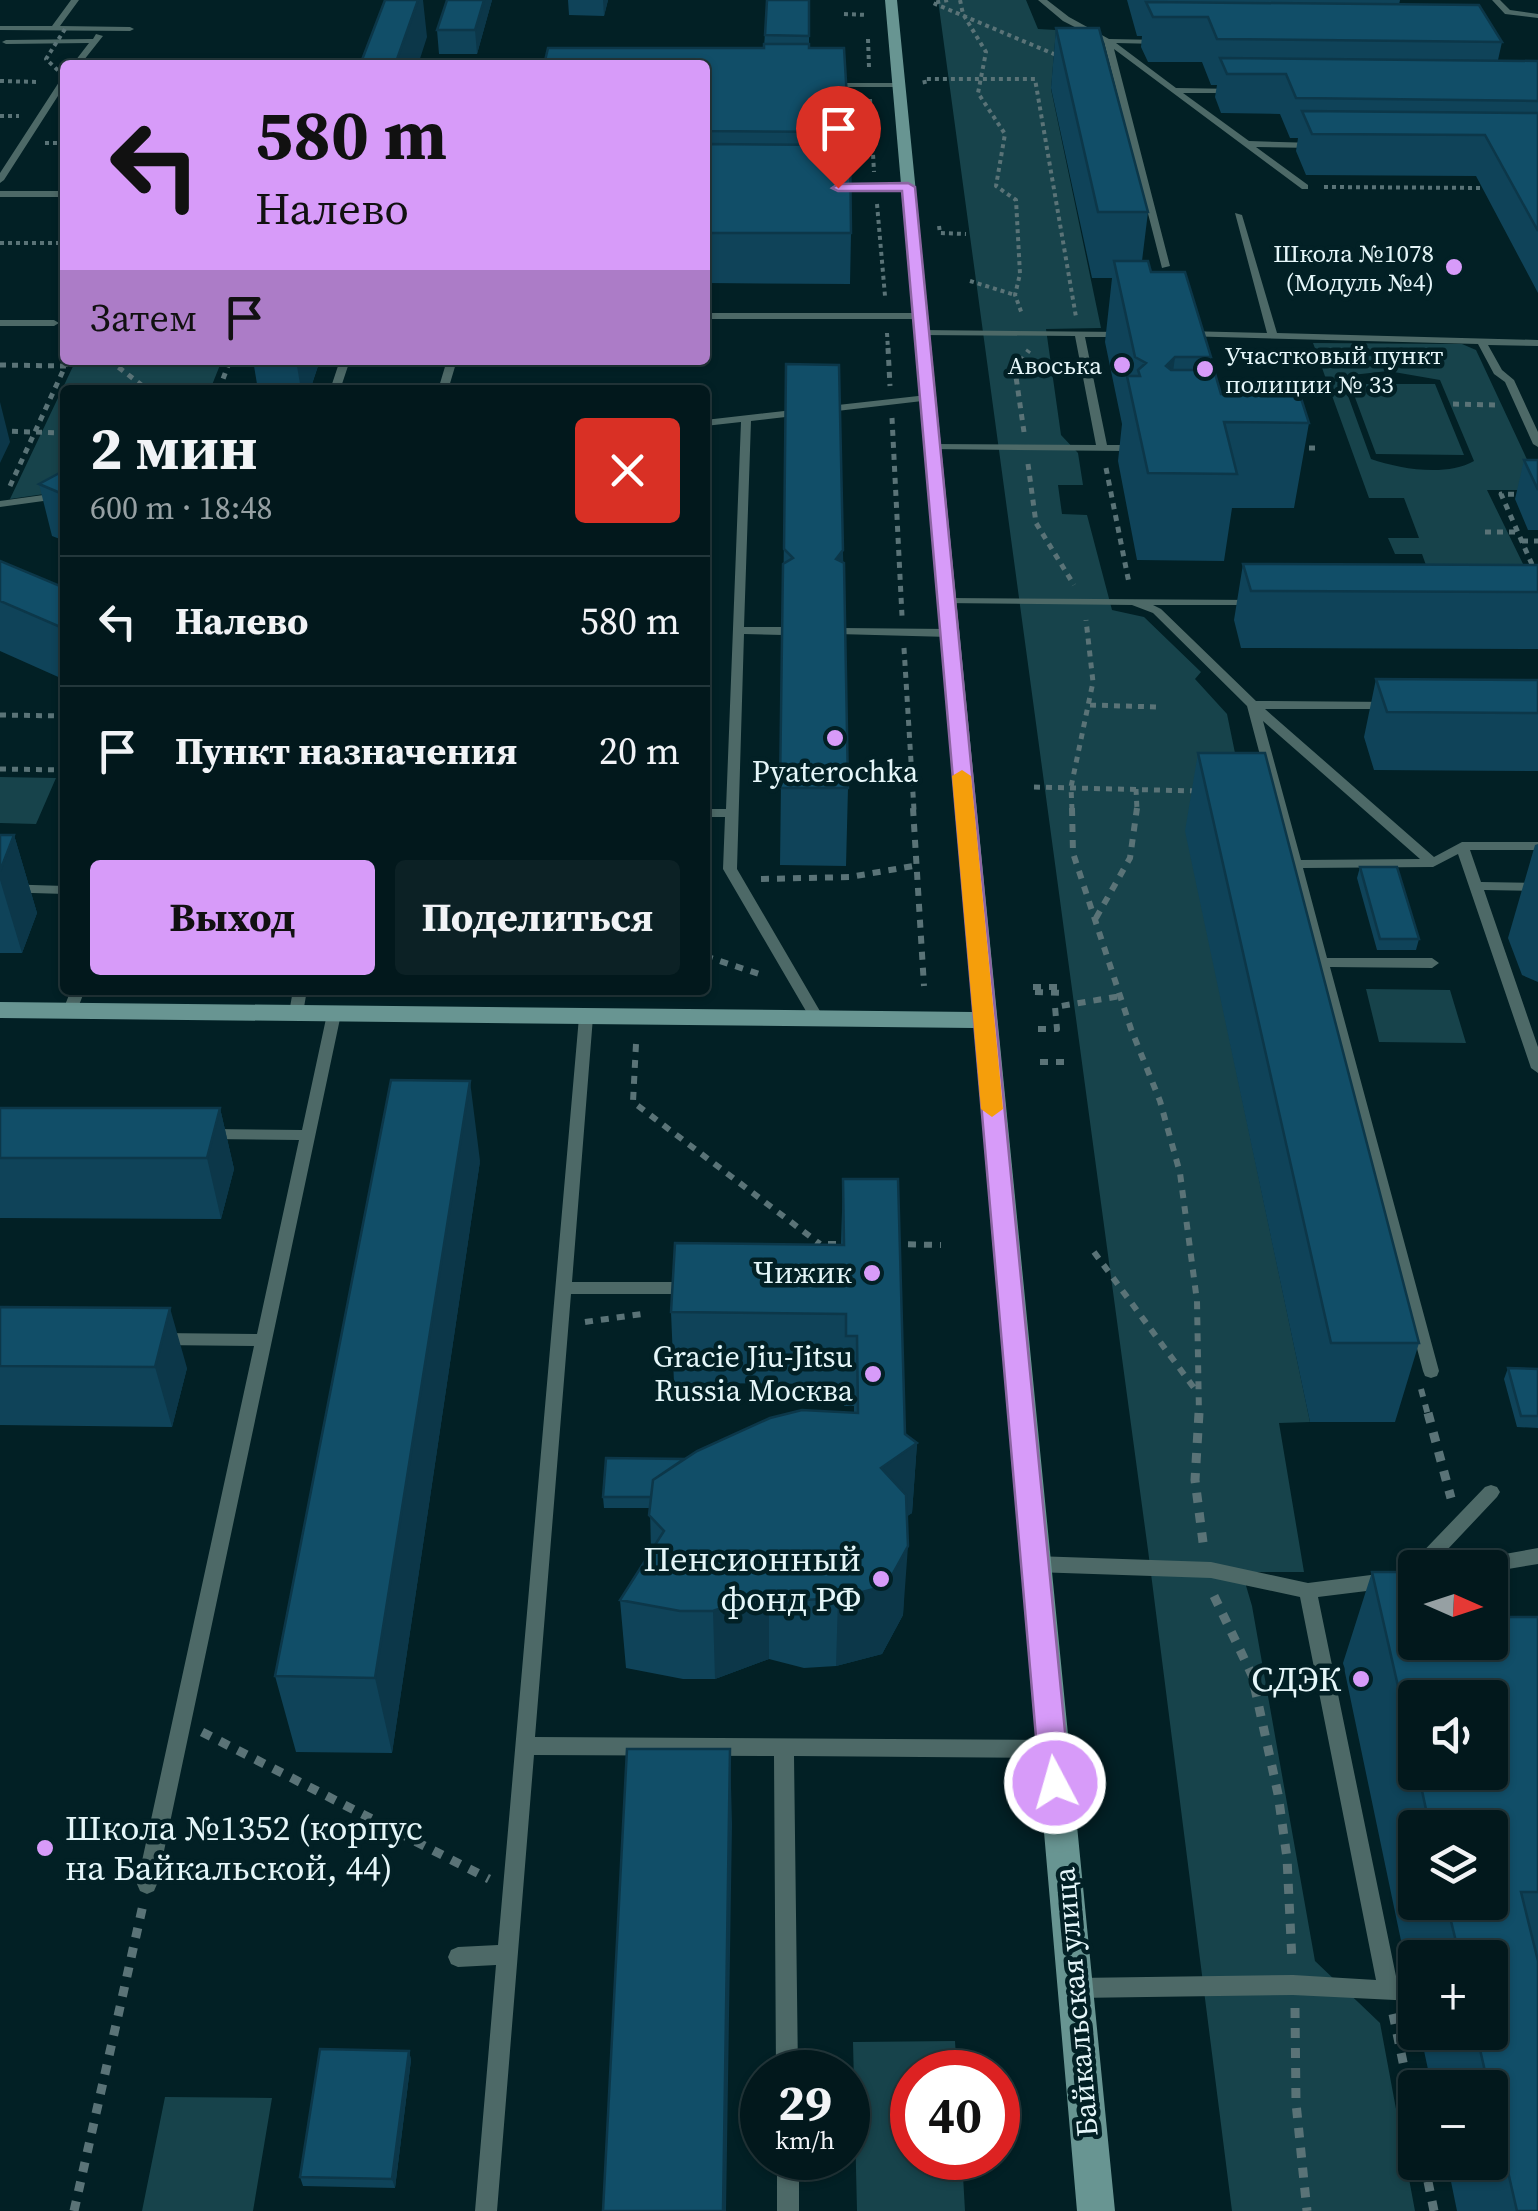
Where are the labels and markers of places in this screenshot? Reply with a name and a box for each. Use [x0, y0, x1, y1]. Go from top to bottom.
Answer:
pin [796, 86, 881, 189]
place label: Школа №1078 (Модуль №4) [1273, 236, 1434, 299]
marker: Школа №1078 (Модуль №4) [1443, 256, 1465, 278]
place label: Участковый пункт полиции № 33 [1225, 338, 1443, 401]
place label: Авоська [1008, 348, 1102, 382]
marker: Авоська [1111, 354, 1133, 376]
marker: Участковый пункт полиции № 33 [1194, 358, 1216, 380]
marker: Pyaterochka [824, 727, 846, 749]
place label: Pyaterochka [752, 751, 919, 792]
place label: Чижик [753, 1252, 852, 1293]
marker: Чижик [861, 1262, 883, 1284]
place label: Gracie Jiu-Jitsu Russia Москва [653, 1336, 854, 1411]
marker: Gracie Jiu-Jitsu Russia Москва [862, 1363, 884, 1385]
place label: Пенсионный фонд РФ [643, 1535, 861, 1623]
marker: Пенсионный фонд РФ [870, 1568, 892, 1590]
place label: СДЭК [1251, 1655, 1341, 1703]
marker: СДЭК [1350, 1668, 1372, 1690]
place label: Школа №1352 (корпус на Байкальской, 44) [65, 1804, 423, 1892]
marker: Школа №1352 (корпус на Байкальской, 44) [34, 1837, 56, 1859]

